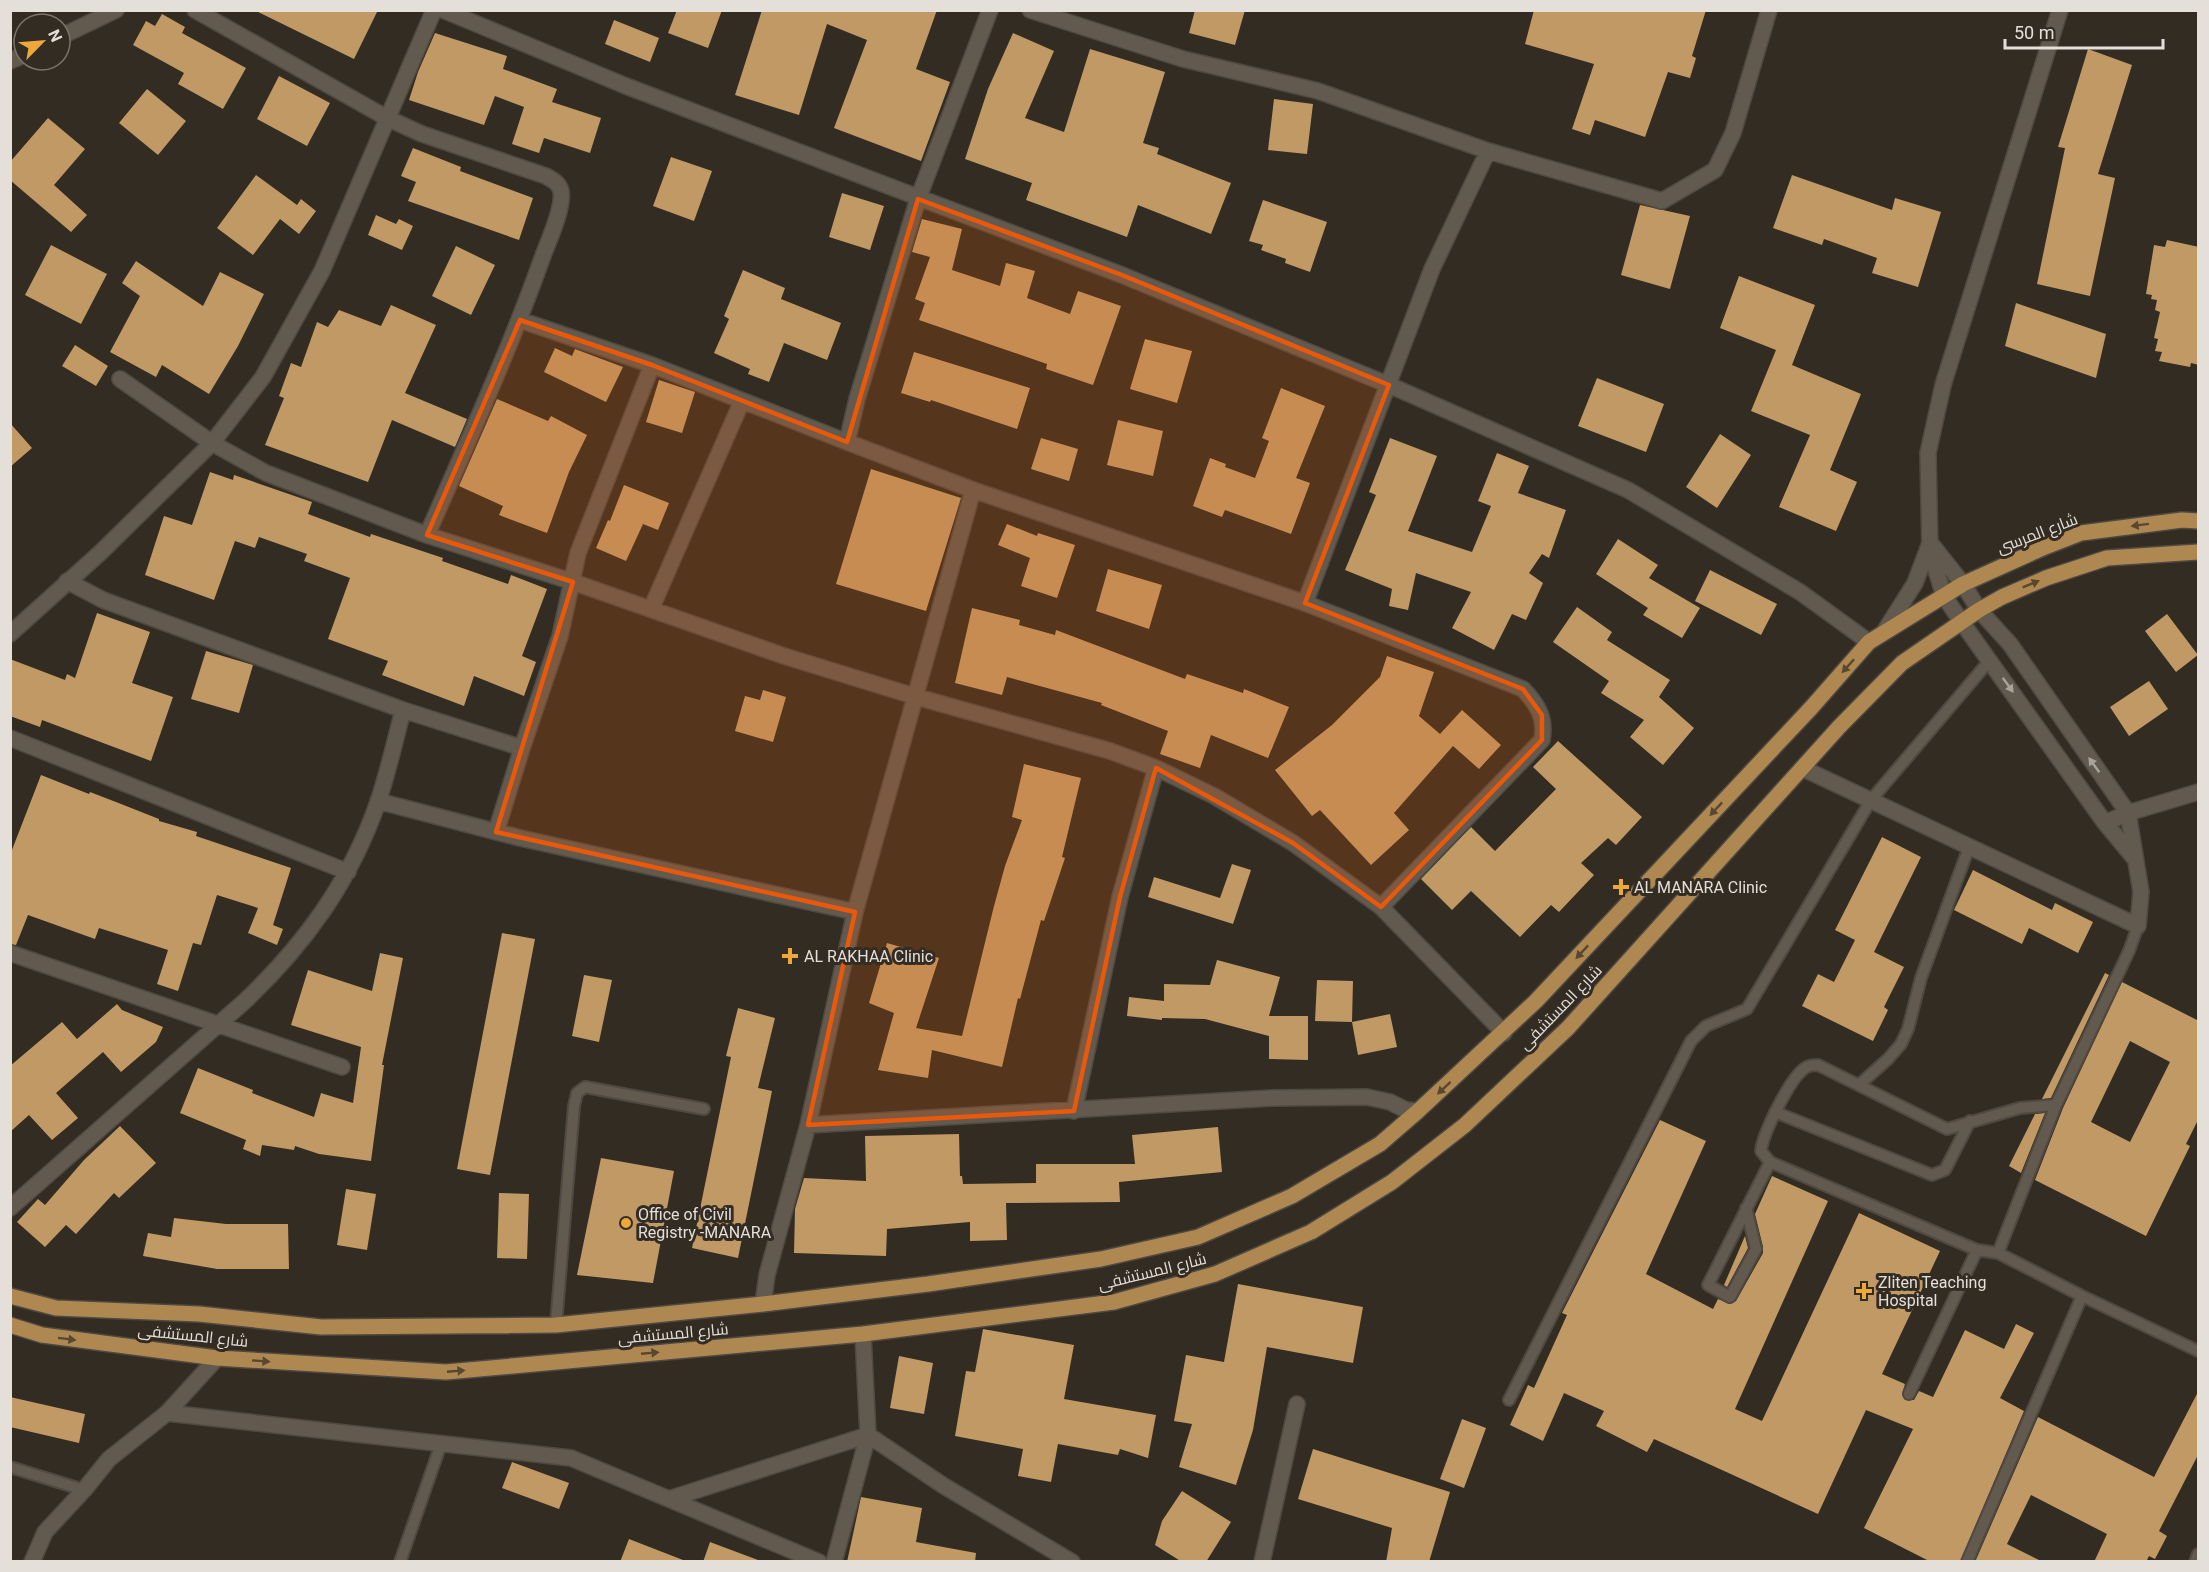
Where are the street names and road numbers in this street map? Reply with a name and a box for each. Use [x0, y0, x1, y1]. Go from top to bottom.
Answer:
street label: شارع المرسى [1994, 509, 2081, 559]
street label: شارع المستشفى [1515, 961, 1607, 1055]
street label: شارع المستشفى [1096, 1249, 1209, 1296]
street label: شارع المستشفى [617, 1319, 729, 1350]
street label: شارع المستشفى [137, 1320, 249, 1353]

